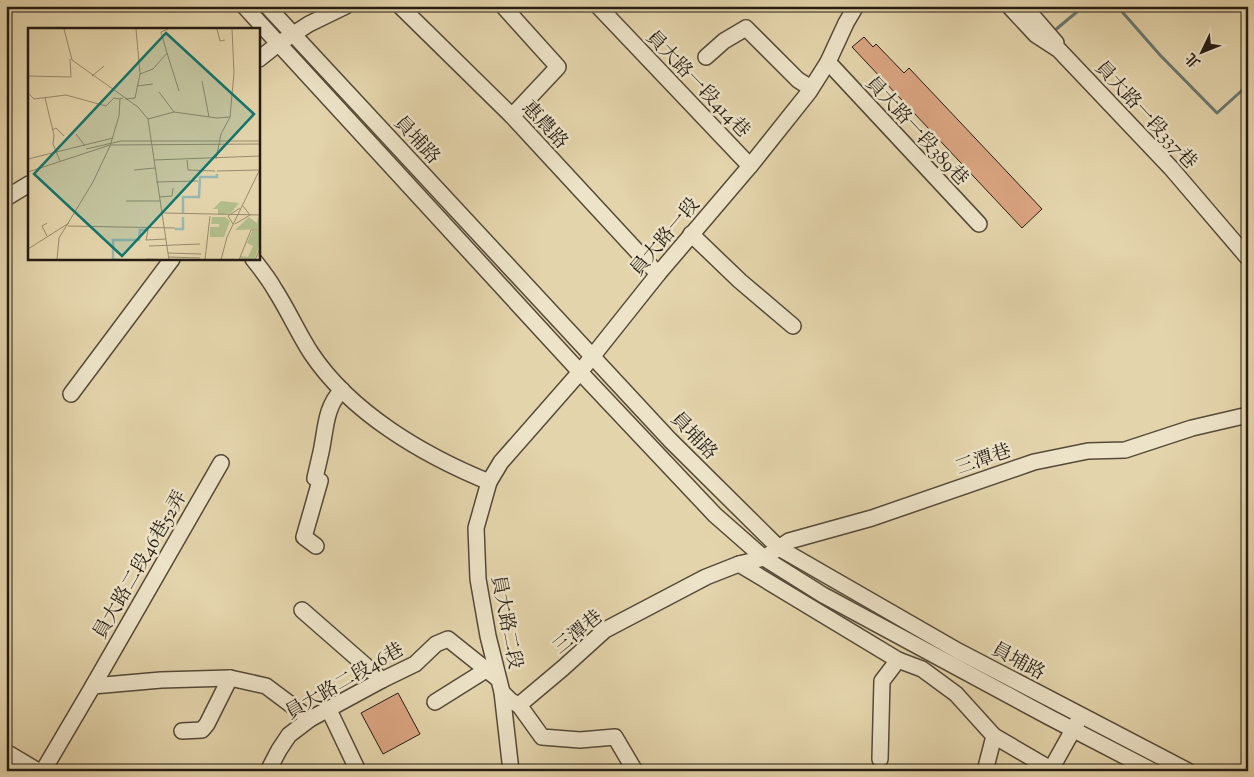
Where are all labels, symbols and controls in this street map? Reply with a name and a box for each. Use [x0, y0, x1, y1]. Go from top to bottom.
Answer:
street label: 員大路一段414巷 [639, 25, 755, 144]
inset map [28, 28, 260, 260]
north arrow [1176, 28, 1226, 78]
text: 北 [1182, 48, 1206, 71]
street label: 員大路一段337巷 [1088, 56, 1202, 176]
street label: 員大路一段389巷 [858, 71, 974, 192]
street label: 惠農路 [515, 96, 573, 156]
street label: 員埔路 [387, 111, 445, 171]
street label: 員大路一段 [625, 193, 707, 283]
street label: 員埔路 [664, 407, 723, 467]
street label: 三潭巷 [952, 438, 1015, 482]
street label: 員大路二段46巷52弄 [88, 486, 195, 644]
street label: 員大路二段 [483, 573, 528, 672]
street label: 三潭巷 [548, 605, 609, 661]
street label: 員大路二段46巷 [281, 637, 410, 727]
street label: 員埔路 [986, 637, 1049, 688]

